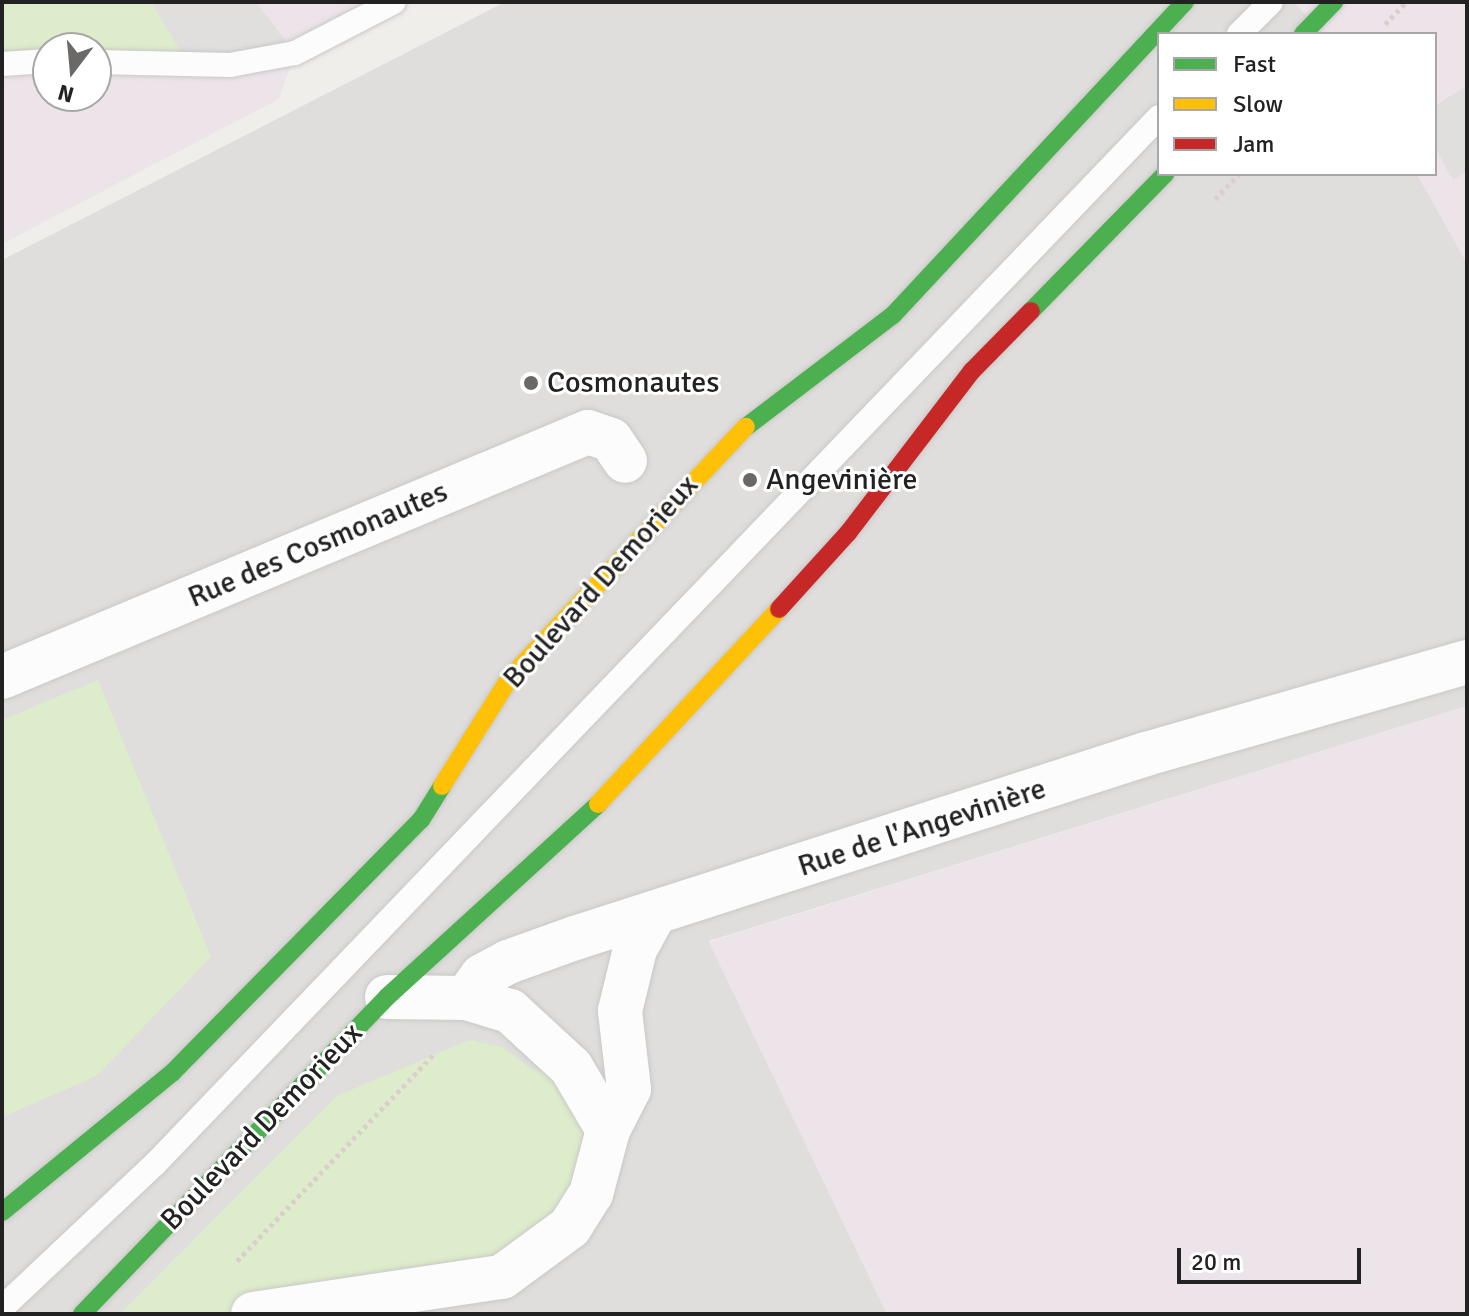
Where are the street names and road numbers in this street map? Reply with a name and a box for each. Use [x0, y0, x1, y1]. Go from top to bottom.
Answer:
street label: Boulevard Demorieux [496, 468, 706, 696]
street label: Rue des Cosmonautes [183, 474, 453, 616]
street label: Rue de l'Angevinière [794, 771, 1050, 885]
street label: Boulevard Demorieux [154, 1016, 370, 1238]

